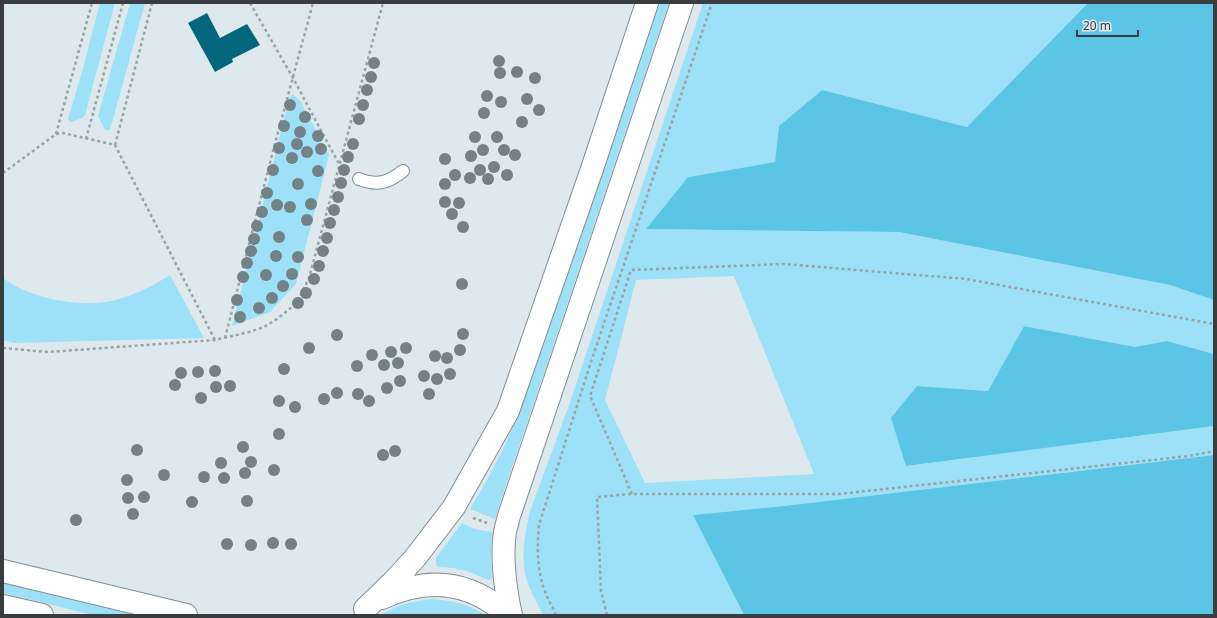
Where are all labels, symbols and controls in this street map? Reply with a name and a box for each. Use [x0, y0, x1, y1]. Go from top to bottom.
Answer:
scale bar [1077, 12, 1138, 38]
text: 20 m [1083, 17, 1111, 34]

